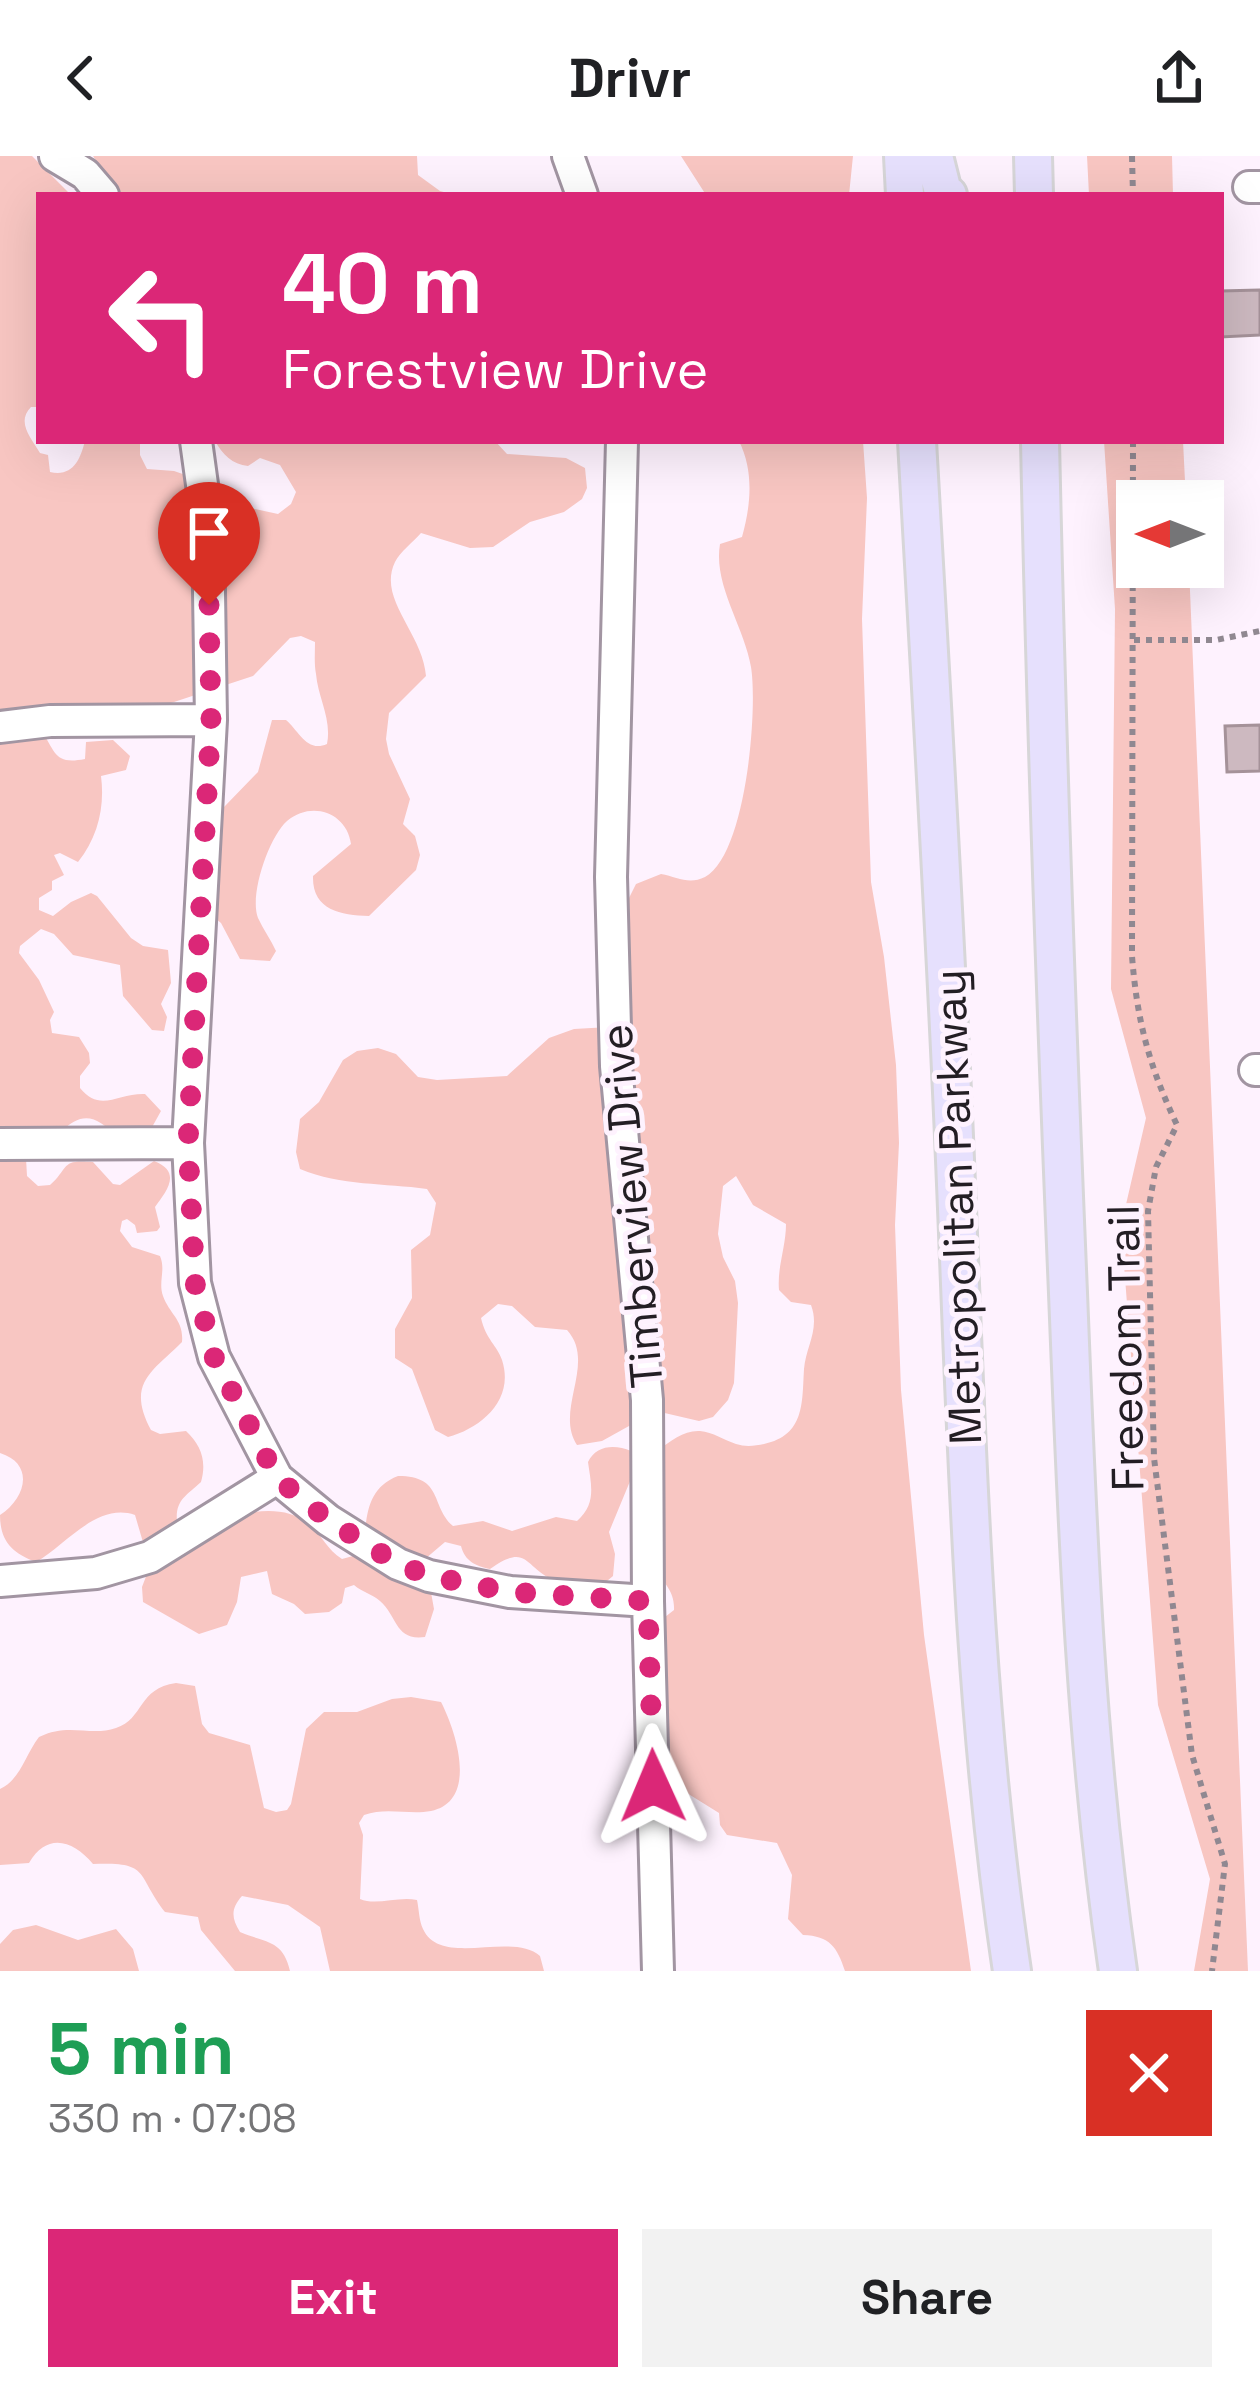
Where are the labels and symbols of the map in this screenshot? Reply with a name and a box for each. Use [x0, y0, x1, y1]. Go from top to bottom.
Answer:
north arrow [1116, 480, 1224, 588]
pin [158, 482, 260, 605]
street label: Metropolitan Parkway [921, 968, 994, 1446]
street label: Timberview Drive [587, 1022, 676, 1390]
street label: Freedom Trail [1095, 1204, 1156, 1492]
position arrow [590, 1723, 716, 1849]

